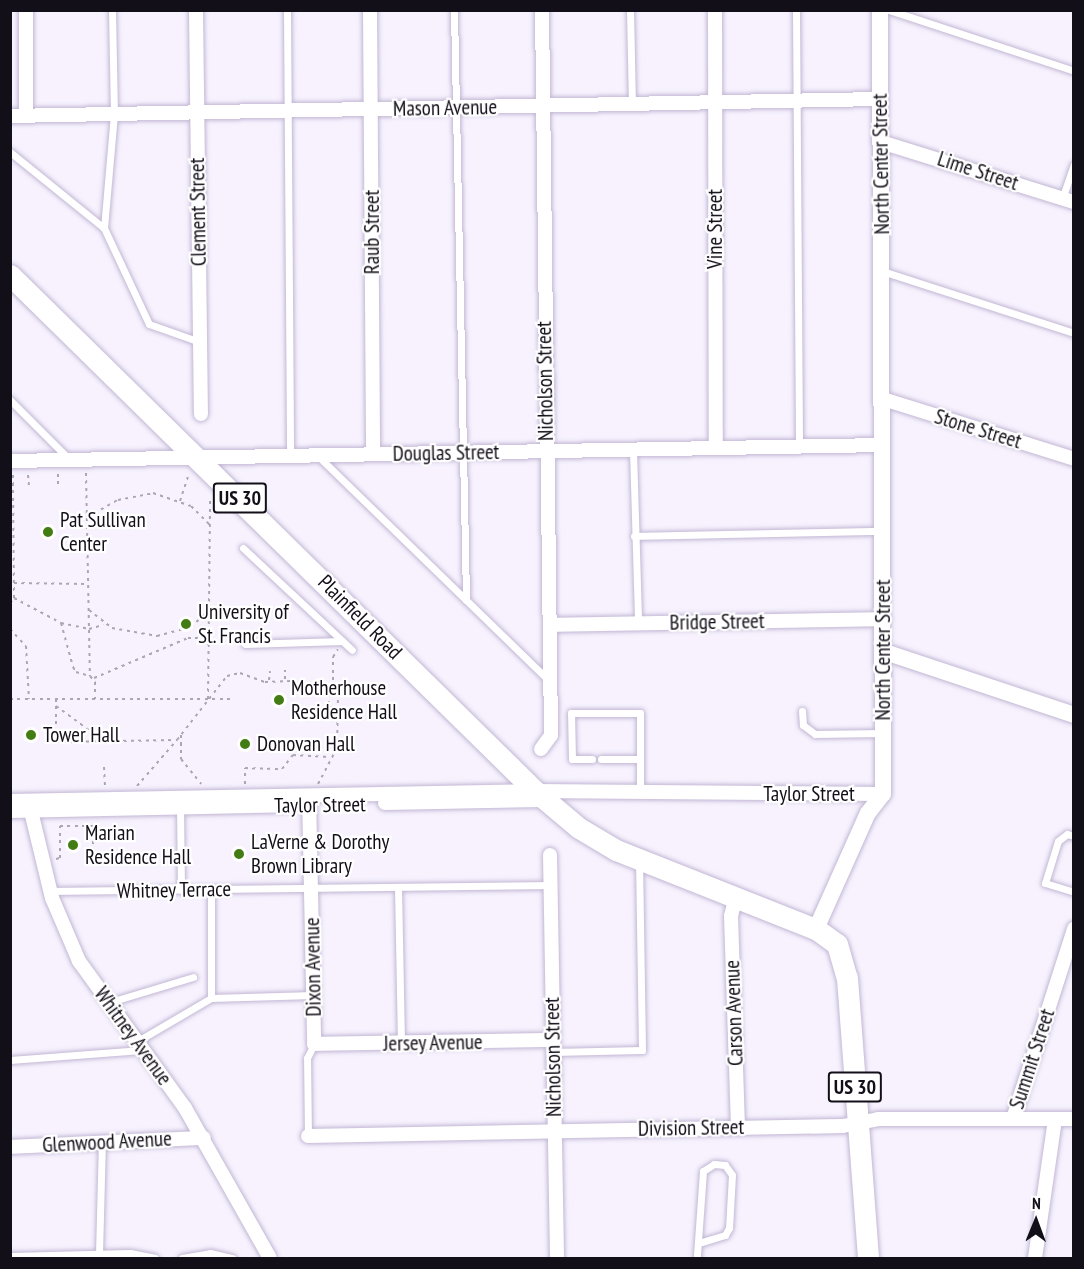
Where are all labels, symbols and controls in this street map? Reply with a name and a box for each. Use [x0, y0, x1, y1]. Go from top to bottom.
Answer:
street label: North Center Street [867, 93, 895, 235]
street label: Mason Avenue [392, 94, 498, 122]
street label: Lime Street [934, 146, 1022, 196]
street label: Clement Street [184, 158, 212, 266]
street label: Vine Street [702, 189, 728, 269]
street label: Raub Street [359, 190, 385, 274]
street label: Nicholson Street [531, 321, 559, 441]
street label: Stone Street [932, 404, 1024, 454]
street label: Douglas Street [392, 439, 500, 467]
road number: US 30 [212, 481, 268, 515]
place label: Pat Sullivan Center [60, 507, 146, 557]
marker: Pat Sullivan Center [41, 525, 55, 539]
street label: Plainfield Road [313, 570, 407, 664]
street label: North Center Street [870, 580, 896, 720]
place label: University of St. Francis [198, 599, 289, 649]
street label: Bridge Street [669, 609, 765, 635]
marker: University of St. Francis [179, 617, 193, 631]
place label: Motherhouse Residence Hall [291, 675, 397, 725]
marker: Motherhouse Residence Hall [272, 693, 286, 707]
place label: Tower Hall [43, 722, 120, 748]
marker: Tower Hall [24, 728, 38, 742]
place label: Donovan Hall [257, 731, 355, 757]
marker: Donovan Hall [238, 737, 252, 751]
street label: Taylor Street [763, 781, 855, 807]
street label: Taylor Street [274, 792, 366, 818]
place label: Marian Residence Hall [85, 820, 191, 870]
place label: LaVerne & Dorothy Brown Library [251, 829, 389, 879]
marker: Marian Residence Hall [66, 838, 80, 852]
marker: LaVerne & Dorothy Brown Library [232, 847, 246, 861]
street label: Whitney Terrace [116, 876, 232, 904]
street label: Dixon Avenue [300, 917, 326, 1017]
street label: Carson Avenue [720, 959, 748, 1067]
street label: Whitney Avenue [89, 981, 177, 1091]
street label: Nicholson Street [539, 997, 567, 1117]
street label: Summit Street [1004, 1006, 1060, 1112]
street label: Jersey Avenue [383, 1030, 483, 1056]
road number: US 30 [826, 1070, 884, 1104]
street label: Division Street [638, 1114, 744, 1142]
street label: Glenwood Avenue [41, 1126, 173, 1158]
north arrow [1006, 1191, 1066, 1251]
text: N [1032, 1193, 1041, 1213]

